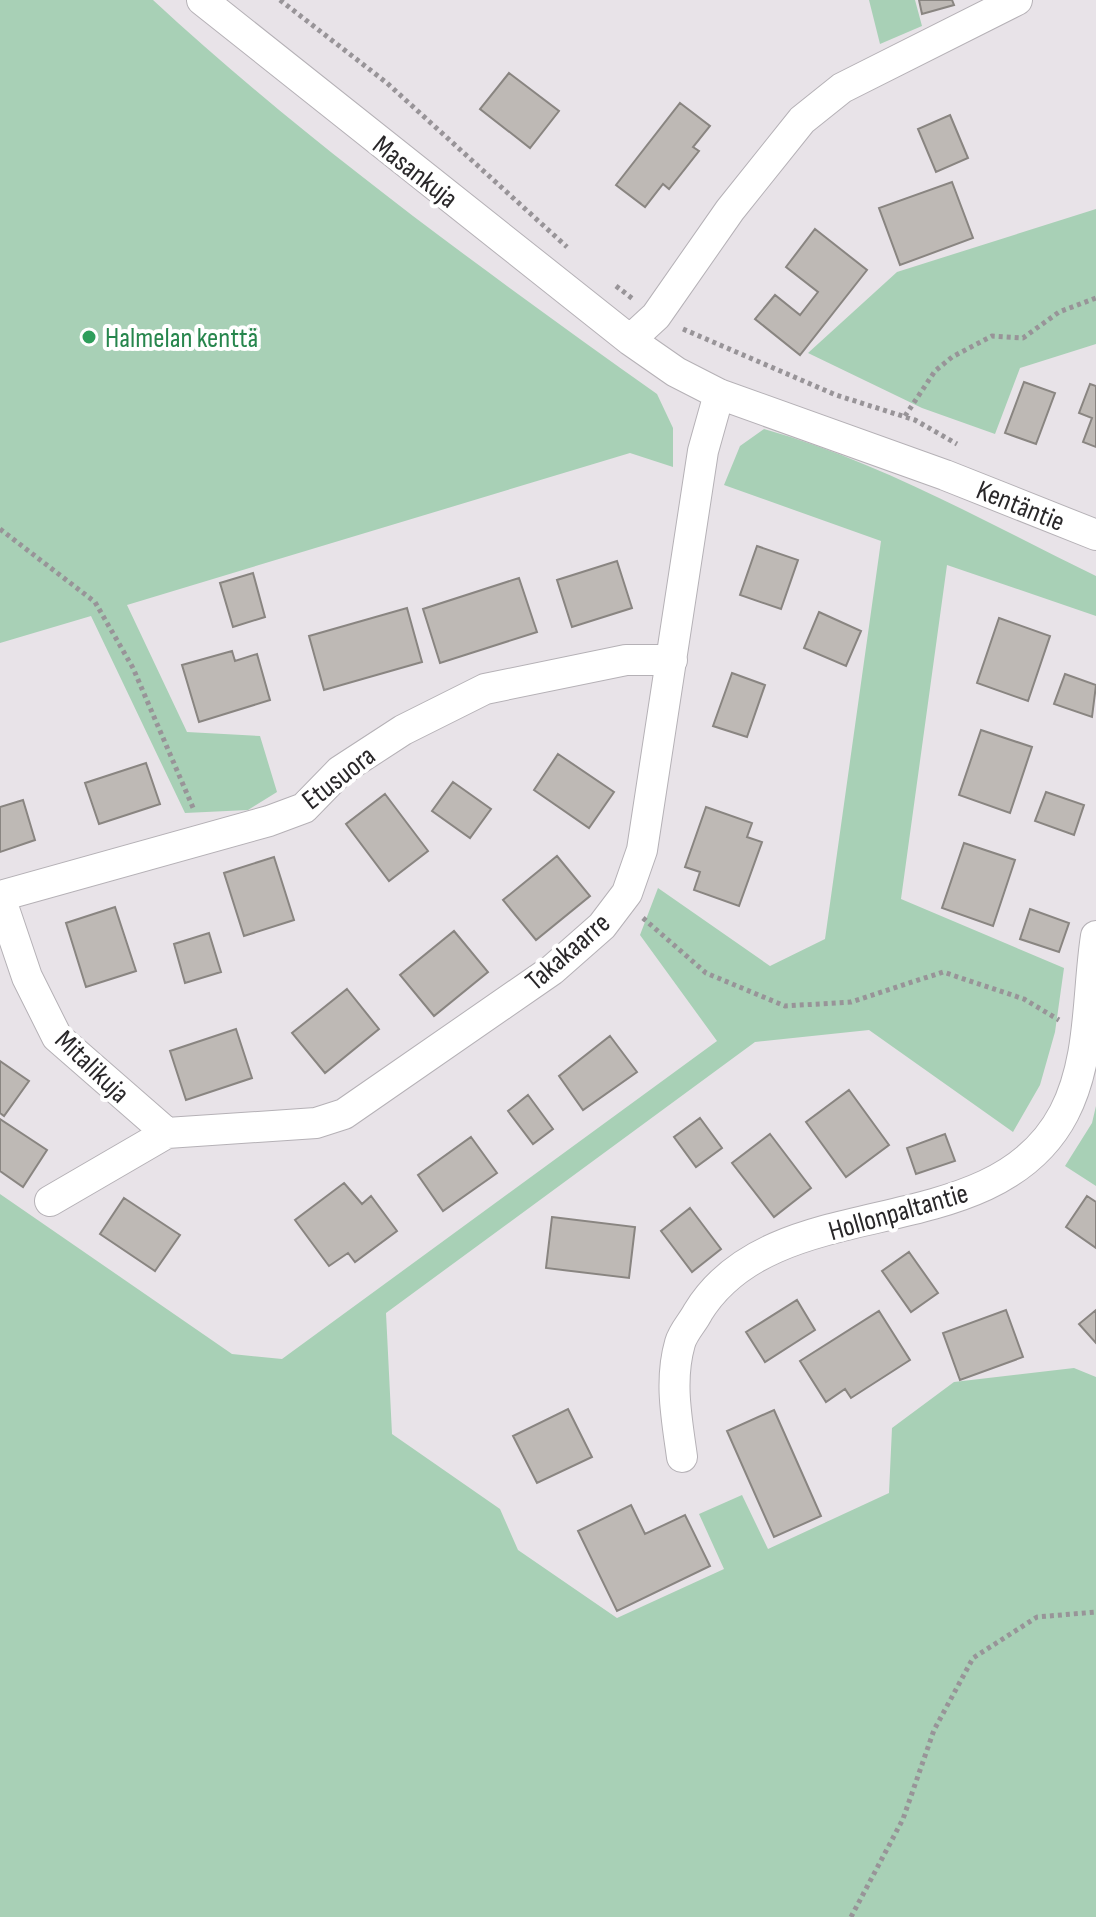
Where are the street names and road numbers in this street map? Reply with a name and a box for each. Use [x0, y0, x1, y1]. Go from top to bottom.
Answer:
street label: Masankuja [366, 129, 464, 215]
street label: Kentäntie [972, 474, 1069, 539]
street label: Etusuora [296, 739, 382, 817]
street label: Takakaarre [519, 907, 617, 998]
street label: Mitalikuja [48, 1024, 136, 1110]
street label: Hollonpaltantie [825, 1177, 972, 1248]

